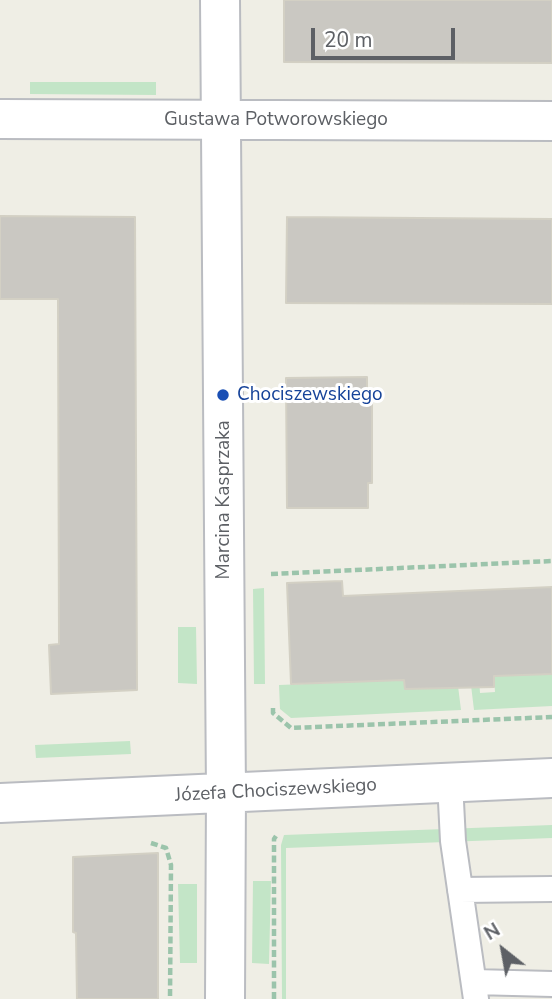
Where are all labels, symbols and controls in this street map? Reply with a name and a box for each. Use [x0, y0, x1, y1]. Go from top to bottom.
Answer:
scale bar [314, 14, 458, 58]
text: 20 m [324, 26, 373, 54]
street label: Gustawa Potworowskiego [164, 109, 388, 131]
place label: Chociszewskiego [237, 384, 383, 406]
marker: Chociszewskiego [215, 387, 231, 403]
street label: Marcina Kasprzaka [213, 420, 235, 580]
street label: Józefa Chociszewskiego [174, 774, 378, 808]
north arrow [468, 915, 538, 985]
text: N [479, 917, 505, 947]

